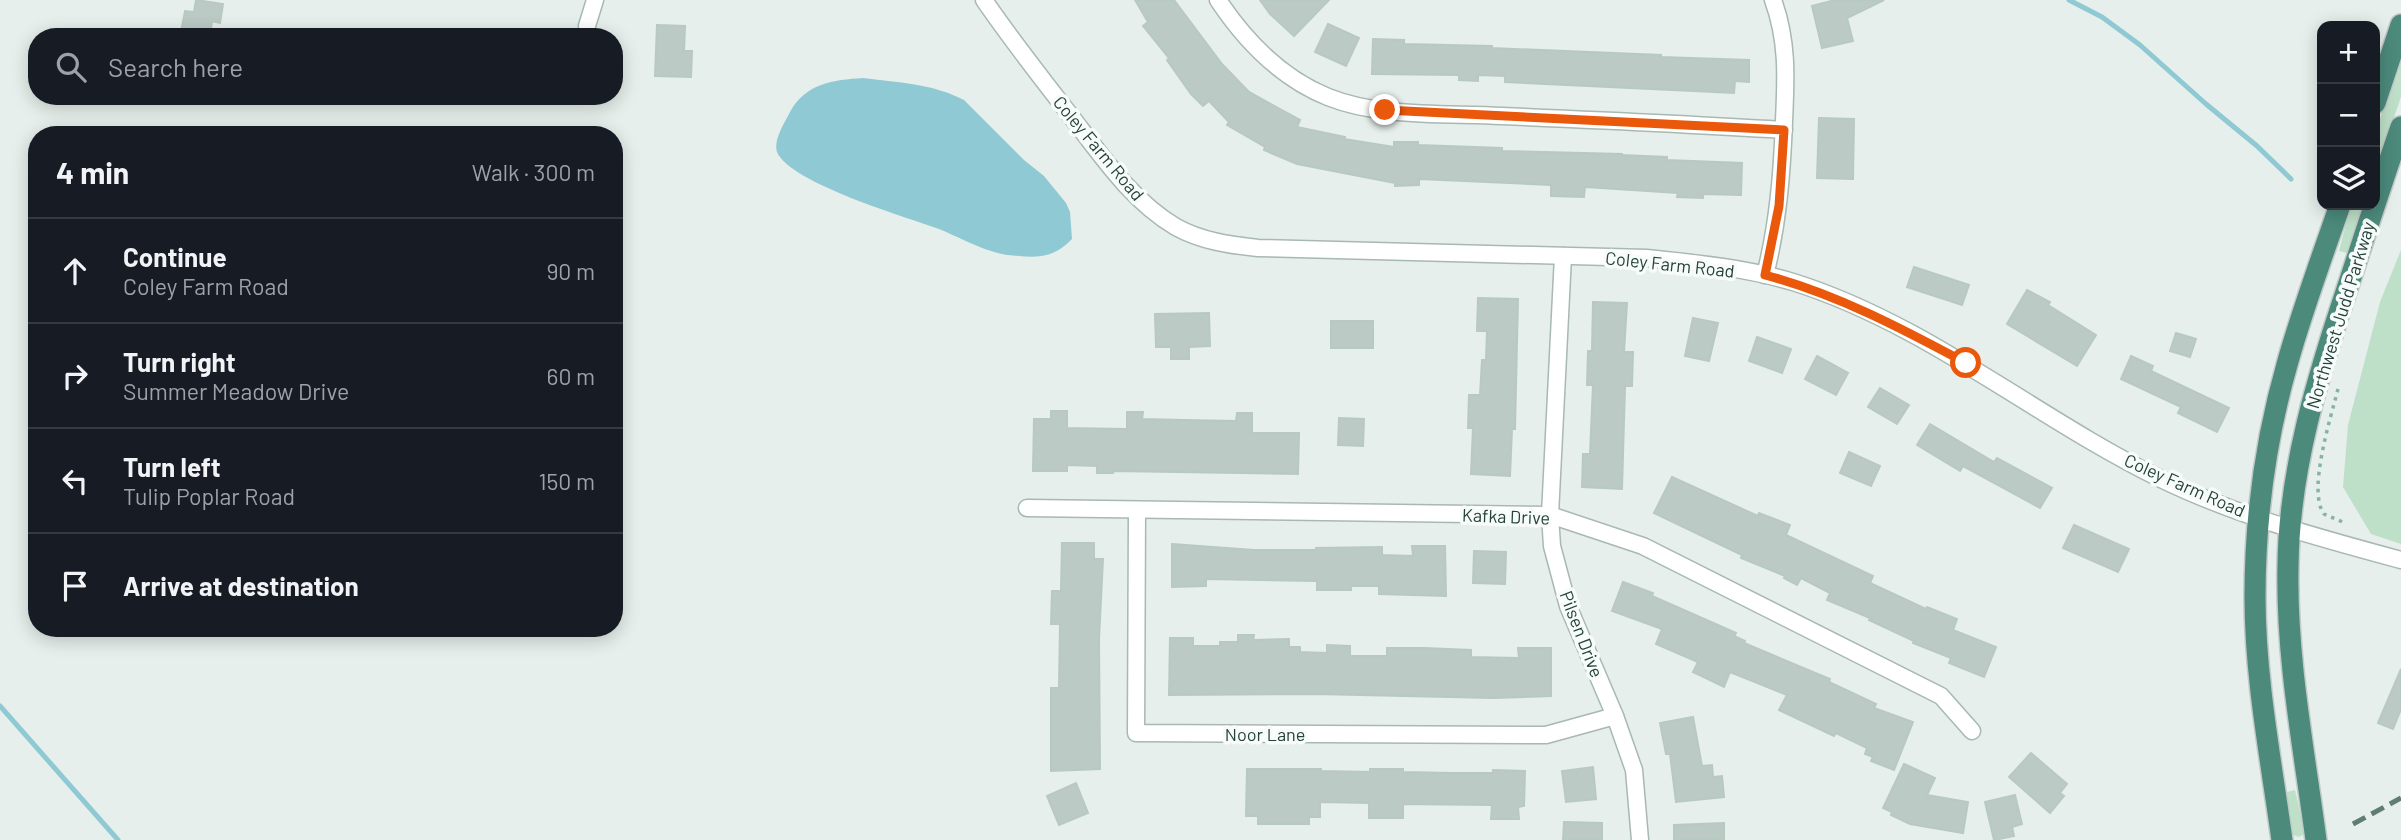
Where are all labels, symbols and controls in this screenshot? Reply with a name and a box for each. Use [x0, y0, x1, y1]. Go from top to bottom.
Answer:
map controls [2317, 21, 2380, 210]
button: + [2317, 21, 2380, 84]
search box [28, 28, 623, 105]
icon: search [52, 48, 90, 86]
text: Search here [108, 51, 243, 82]
button: − [2317, 84, 2380, 147]
street label: Coley Farm Road [1049, 91, 1149, 205]
route end [1369, 94, 1400, 125]
button: layers [2317, 147, 2380, 210]
text: 4 min [56, 154, 129, 190]
text: Walk · 300 m [472, 158, 595, 186]
street label: Northwest Judd Parkway [2301, 219, 2379, 411]
text: Continue [123, 241, 227, 272]
street label: Coley Farm Road [1604, 246, 1736, 282]
icon: ahead [56, 252, 94, 290]
text: 90 m [546, 257, 595, 285]
text: Coley Farm Road [123, 272, 289, 300]
text: Turn right [123, 346, 236, 377]
route start [1950, 347, 1981, 378]
icon: right [56, 357, 94, 395]
text: 60 m [547, 362, 595, 390]
text: Summer Meadow Drive [123, 377, 349, 405]
street label: Coley Farm Road [2121, 449, 2249, 521]
text: Turn left [123, 451, 221, 482]
icon: left [56, 462, 94, 500]
text: 150 m [539, 467, 595, 495]
text: Tulip Poplar Road [123, 482, 295, 510]
street label: Kafka Drive [1461, 503, 1551, 529]
icon: arrive [56, 567, 94, 605]
text: Arrive at destination [123, 570, 359, 601]
street label: Pilsen Drive [1555, 588, 1609, 680]
street label: Noor Lane [1225, 723, 1305, 745]

